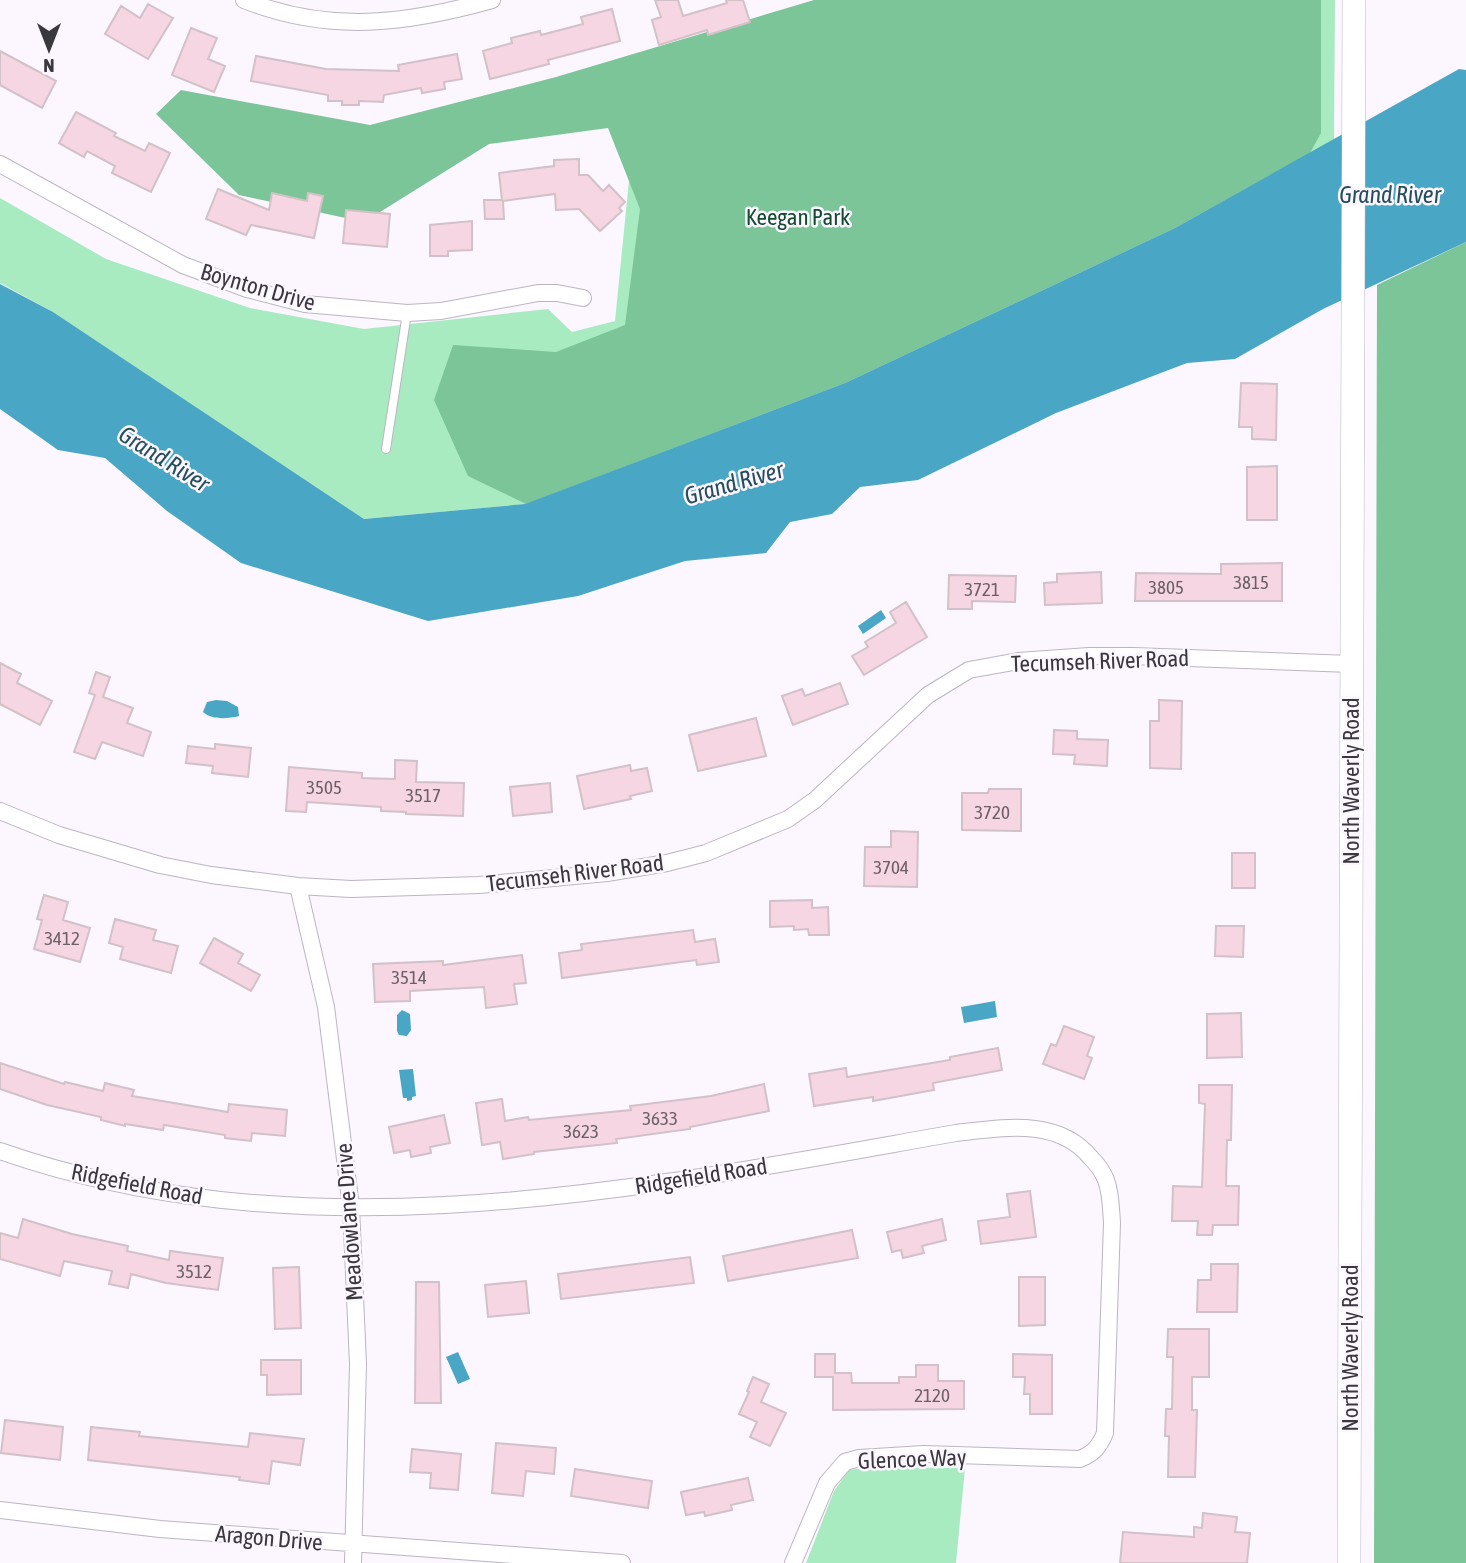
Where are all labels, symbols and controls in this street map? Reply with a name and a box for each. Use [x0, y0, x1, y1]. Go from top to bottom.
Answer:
north arrow [14, 14, 84, 84]
text: N [43, 55, 55, 77]
water label: Grand River [1339, 181, 1442, 208]
park label: Keegan Park [746, 204, 850, 230]
street label: Boynton Drive [198, 258, 318, 316]
water label: Grand River [114, 420, 215, 497]
water label: Grand River [681, 455, 787, 510]
house number: 3815 [1233, 571, 1269, 593]
house number: 3805 [1148, 576, 1184, 598]
house number: 3721 [964, 578, 1000, 600]
street label: Tecumseh River Road [1010, 645, 1190, 677]
street label: North Waverly Road [1338, 697, 1364, 865]
house number: 3505 [306, 776, 342, 798]
house number: 3517 [405, 784, 441, 806]
house number: 3720 [974, 801, 1010, 823]
street label: Tecumseh River Road [485, 849, 665, 897]
house number: 3704 [873, 856, 909, 878]
house number: 3412 [44, 927, 80, 949]
house number: 3514 [391, 966, 427, 988]
house number: 3633 [642, 1107, 678, 1129]
house number: 3623 [563, 1120, 599, 1142]
street label: Meadowlane Drive [331, 1142, 367, 1302]
street label: Ridgefield Road [633, 1153, 769, 1199]
street label: Ridgefield Road [69, 1159, 205, 1209]
house number: 3512 [176, 1260, 212, 1282]
street label: North Waverly Road [1337, 1264, 1363, 1432]
house number: 2120 [914, 1384, 950, 1406]
street label: Glencoe Way [857, 1444, 967, 1474]
street label: Aragon Drive [214, 1520, 324, 1556]

